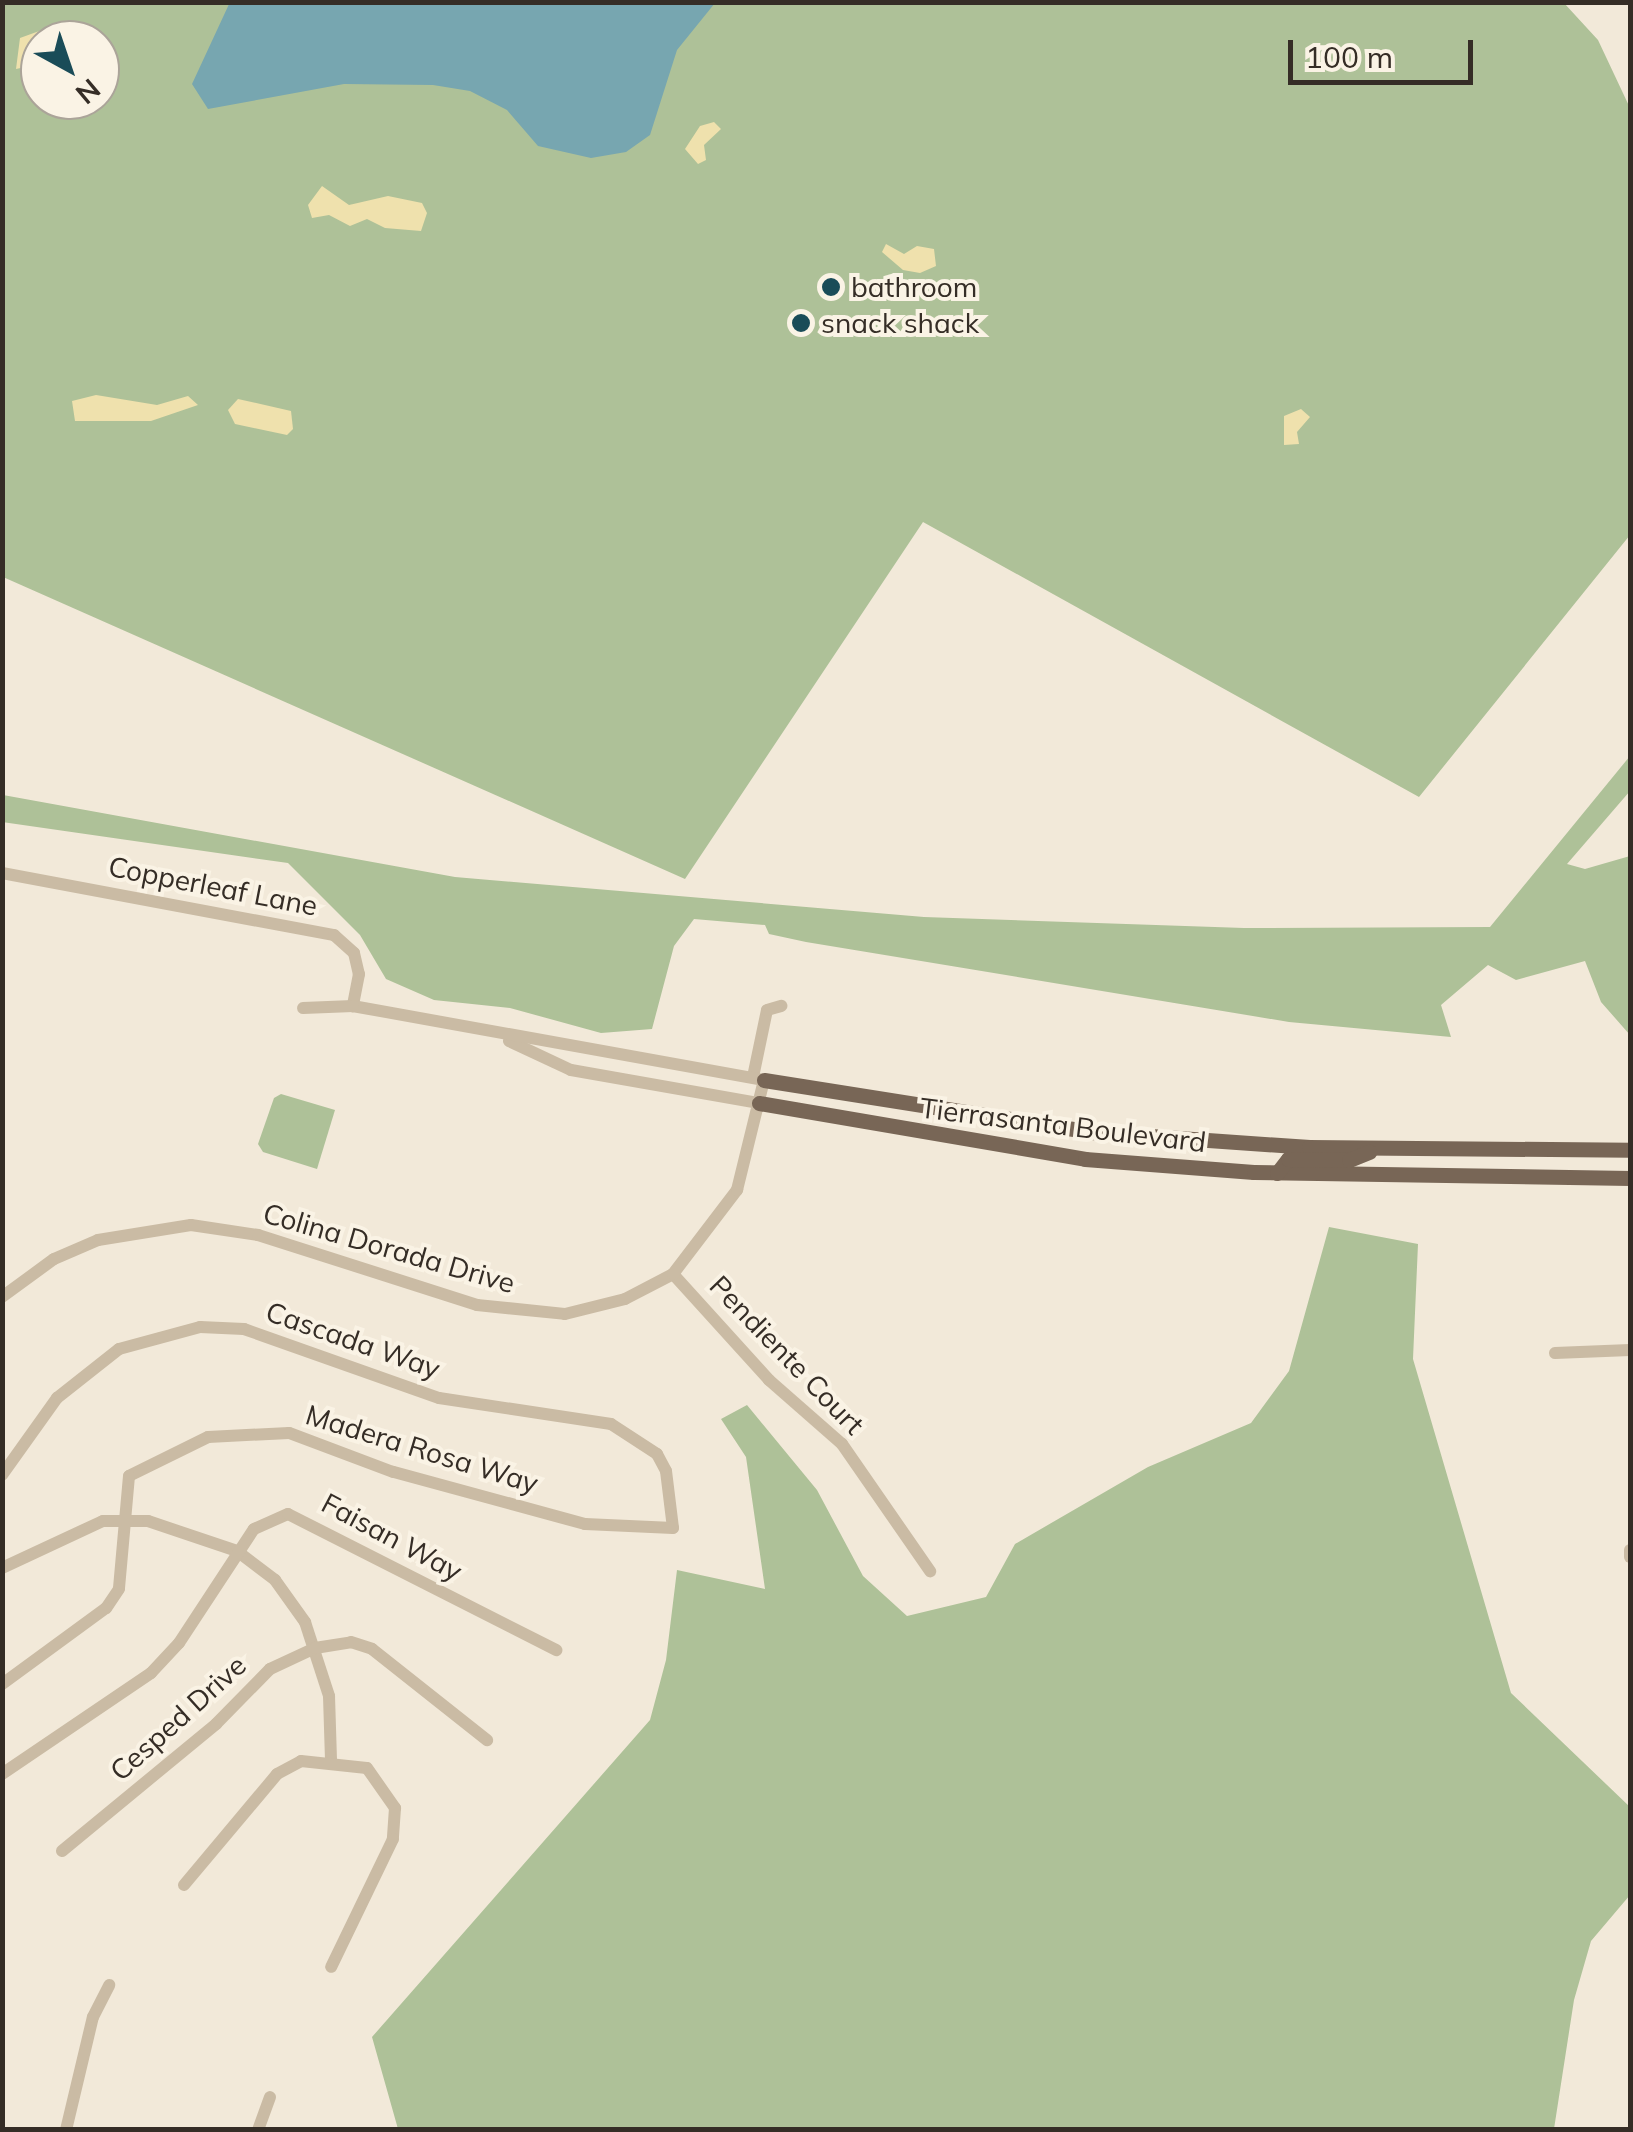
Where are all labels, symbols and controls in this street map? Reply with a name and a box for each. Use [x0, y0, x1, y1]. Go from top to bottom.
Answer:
north arrow [20, 20, 120, 120]
scale bar [1293, 20, 1478, 82]
text: 100 m [1305, 38, 1393, 76]
text: N [69, 72, 108, 112]
place label: bathroom [851, 270, 977, 304]
marker: bathroom [820, 276, 842, 298]
place label: snack shack [821, 306, 979, 340]
marker: snack shack [790, 312, 812, 334]
street label: Copperleaf Lane [106, 849, 320, 923]
street label: Tierrasanta Boulevard [918, 1091, 1208, 1159]
street label: Colina Dorada Drive [259, 1196, 519, 1300]
street label: Pendiente Court [703, 1269, 871, 1441]
street label: Cascada Way [262, 1295, 444, 1385]
street label: Madera Rosa Way [302, 1398, 542, 1500]
street label: Faisan Way [316, 1486, 468, 1588]
street label: Cesped Drive [103, 1648, 253, 1788]

